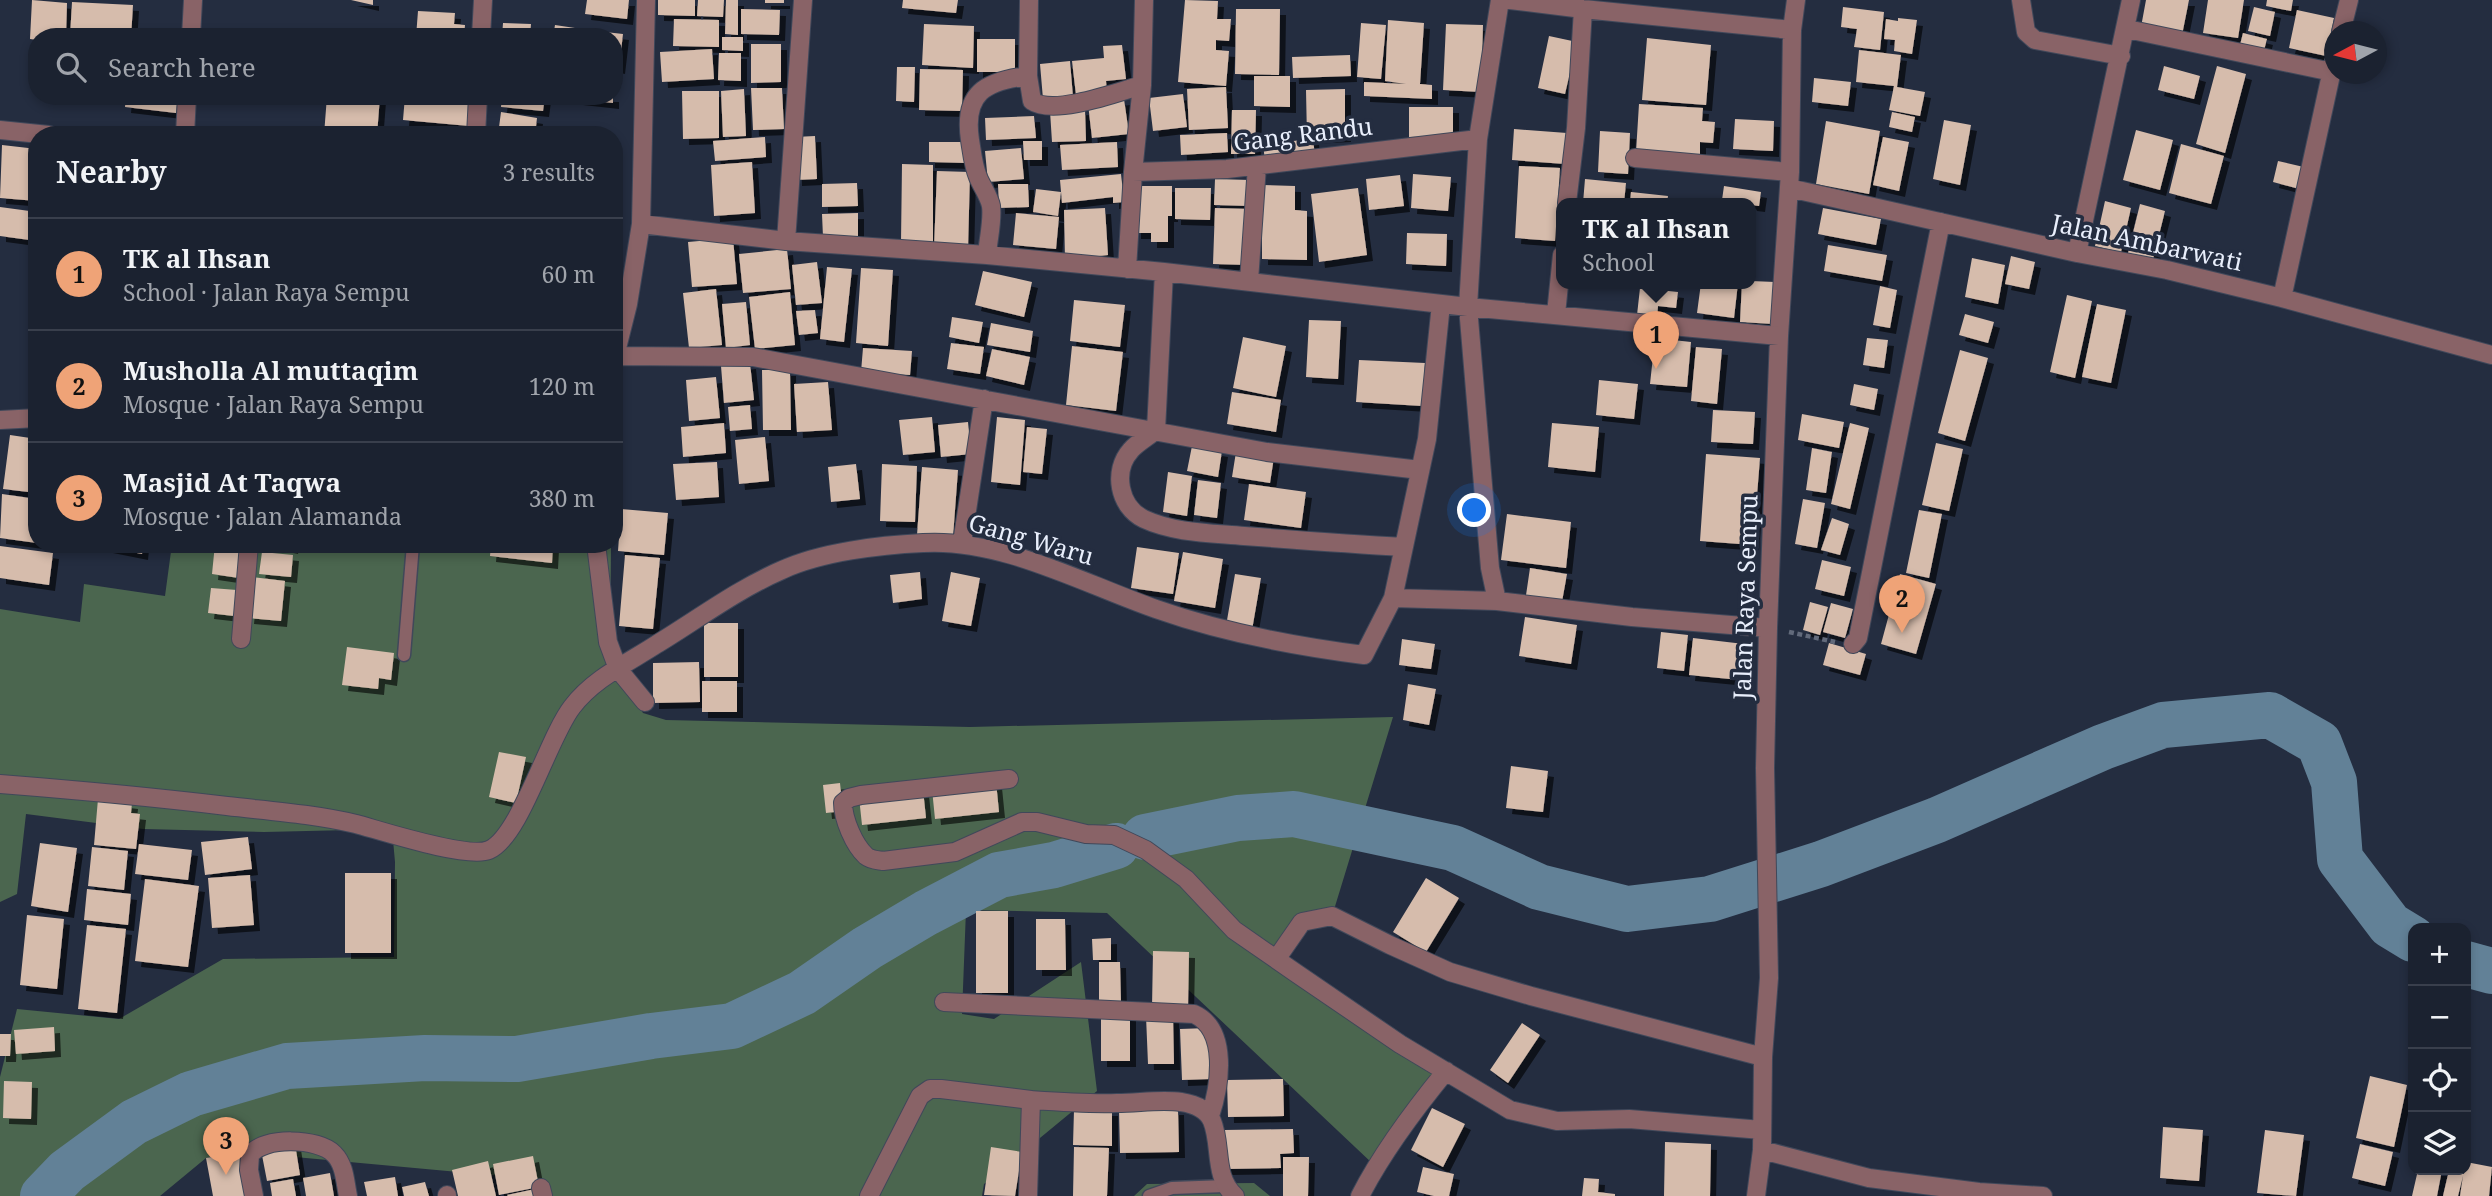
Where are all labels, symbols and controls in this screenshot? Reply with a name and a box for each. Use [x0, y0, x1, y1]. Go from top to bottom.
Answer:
north arrow [2324, 21, 2387, 84]
search box [28, 28, 623, 105]
icon: search [52, 48, 90, 86]
text: Search here [108, 49, 256, 85]
street label: Gang Randu [1231, 109, 1374, 158]
text: Nearby [56, 151, 167, 192]
text: 3 results [502, 156, 595, 188]
popup [1556, 198, 1756, 289]
street label: Jalan Ambarwati [2048, 205, 2246, 278]
text: TK al Ihsan [1582, 210, 1730, 246]
text: TK al Ihsan [123, 240, 271, 276]
text: School [1582, 246, 1654, 278]
text: 1 [73, 258, 86, 290]
text: 60 m [542, 258, 595, 290]
text: School · Jalan Raya Sempu [123, 276, 410, 308]
pin: 1 [1633, 311, 1679, 369]
text: Musholla Al muttaqim [123, 352, 418, 388]
text: 2 [73, 370, 86, 402]
text: 120 m [529, 370, 595, 402]
text: Mosque · Jalan Raya Sempu [123, 388, 424, 420]
text: Masjid At Taqwa [123, 464, 341, 500]
text: 3 [73, 482, 86, 514]
text: 380 m [529, 482, 595, 514]
your location [1457, 493, 1491, 527]
street label: Jalan Raya Sempu [1724, 494, 1765, 701]
text: Mosque · Jalan Alamanda [123, 500, 402, 532]
street label: Gang Waru [965, 505, 1098, 572]
pin: 2 [1879, 575, 1925, 633]
map controls [2408, 923, 2471, 1175]
button: + [2408, 923, 2471, 986]
button: − [2408, 986, 2471, 1049]
button: locate [2408, 1049, 2471, 1112]
button: layers [2408, 1112, 2471, 1175]
pin: 3 [203, 1117, 249, 1175]

